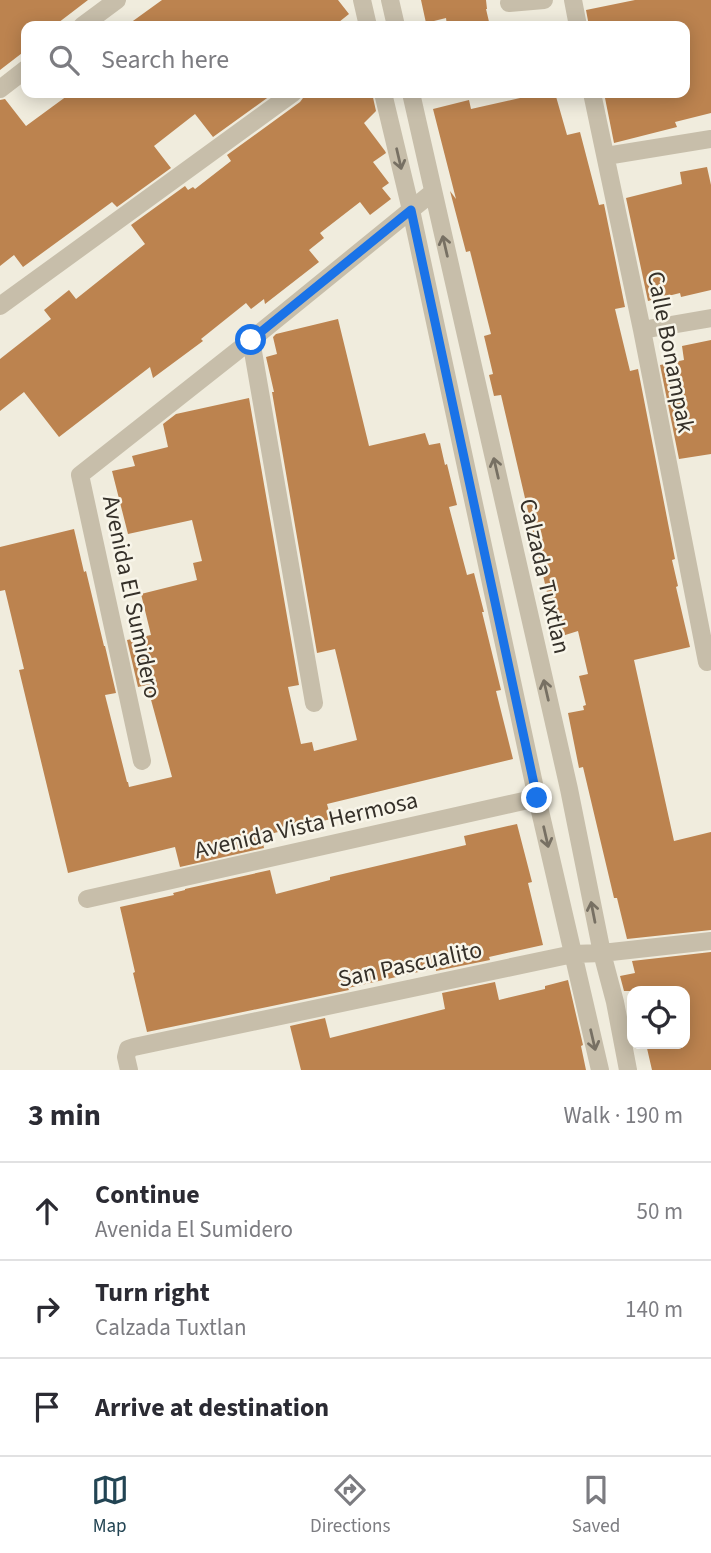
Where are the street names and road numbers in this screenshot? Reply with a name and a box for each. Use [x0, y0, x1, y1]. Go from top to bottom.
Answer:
street label: Calle Bonampak [638, 268, 703, 436]
street label: Avenida El Sumidero [93, 492, 170, 702]
street label: Calzada Tuxtlan [510, 495, 579, 657]
street label: Avenida Vista Hermosa [191, 783, 421, 868]
street label: San Pascualito [335, 932, 485, 997]

